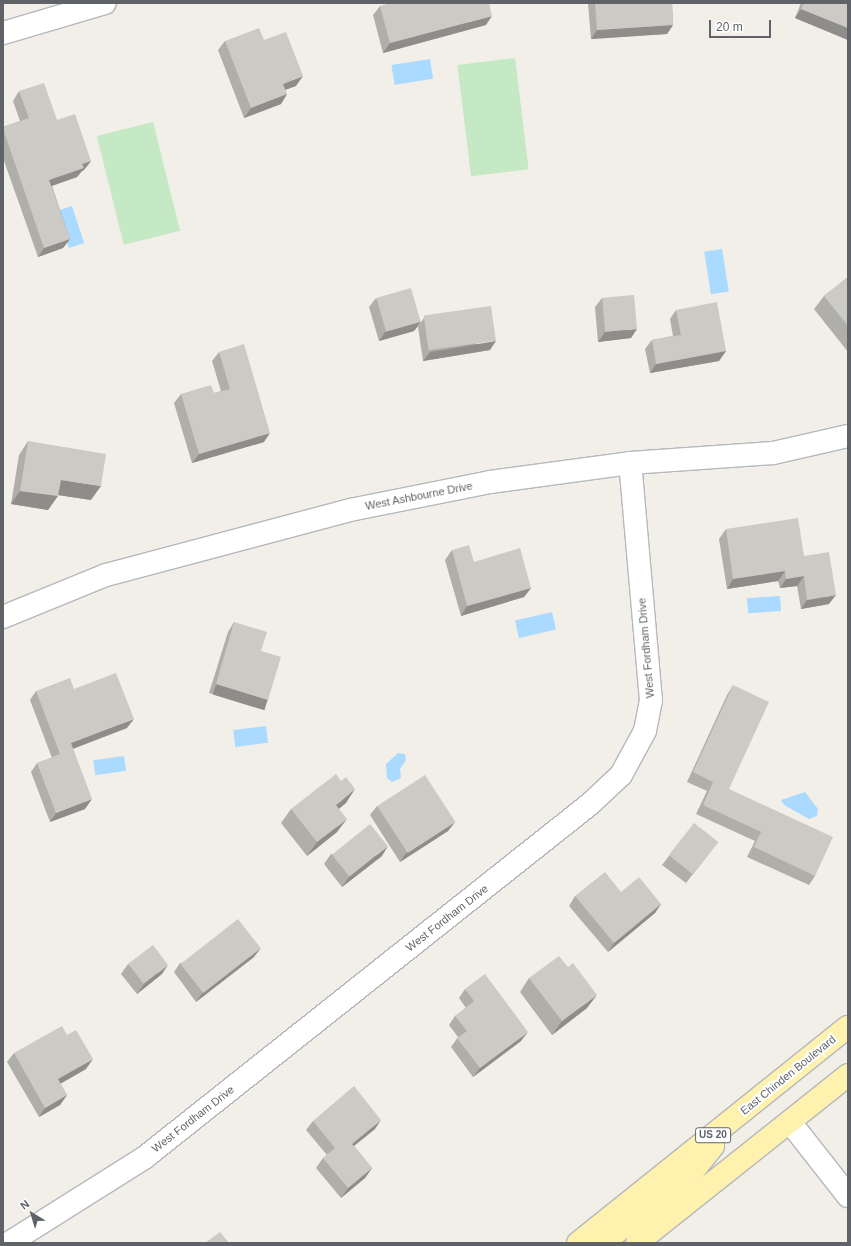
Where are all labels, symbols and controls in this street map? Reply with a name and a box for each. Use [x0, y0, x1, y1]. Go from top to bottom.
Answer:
scale bar [711, 12, 773, 38]
text: 20 m [716, 20, 743, 34]
street label: West Ashbourne Drive [364, 479, 474, 513]
street label: West Fordham Drive [635, 597, 657, 699]
street label: West Fordham Drive [403, 882, 491, 954]
street label: East Chinden Boulevard [738, 1033, 838, 1117]
street label: West Fordham Drive [149, 1083, 237, 1155]
road number: US 20 [695, 1127, 731, 1143]
north arrow [12, 1194, 52, 1234]
text: N [18, 1197, 31, 1212]

